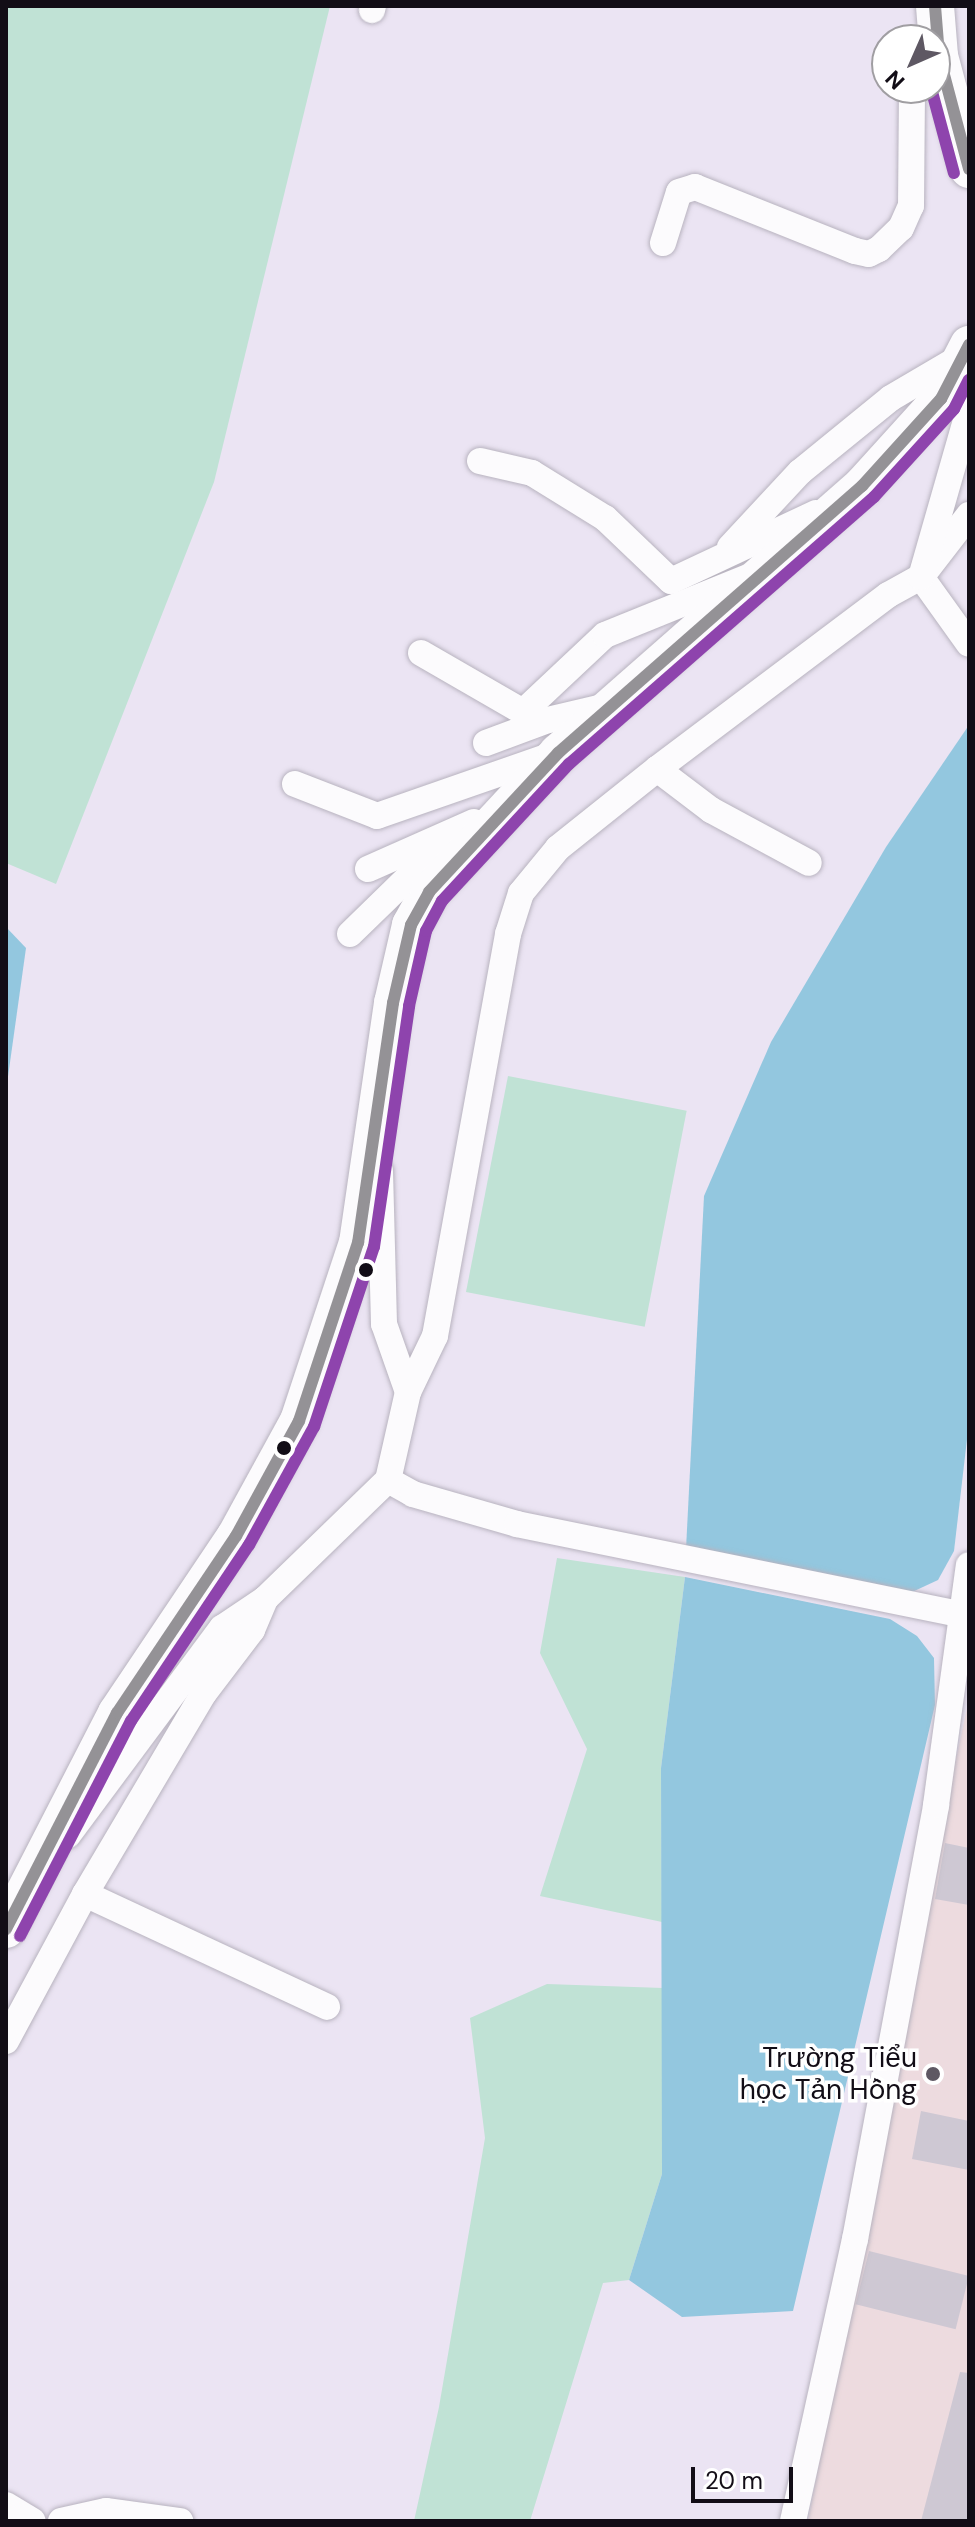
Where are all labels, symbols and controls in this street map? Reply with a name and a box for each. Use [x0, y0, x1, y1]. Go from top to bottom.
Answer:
north arrow [871, 24, 951, 104]
text: N [879, 64, 911, 96]
unlabelled marker [358, 1262, 374, 1278]
unlabelled marker [276, 1440, 292, 1456]
place label: Trường Tiểu học Tản Hồng [740, 2041, 917, 2107]
marker: Trường Tiểu học Tản Hồng [924, 2065, 942, 2083]
scale bar [695, 2451, 797, 2501]
text: 20 m [705, 2465, 763, 2496]

